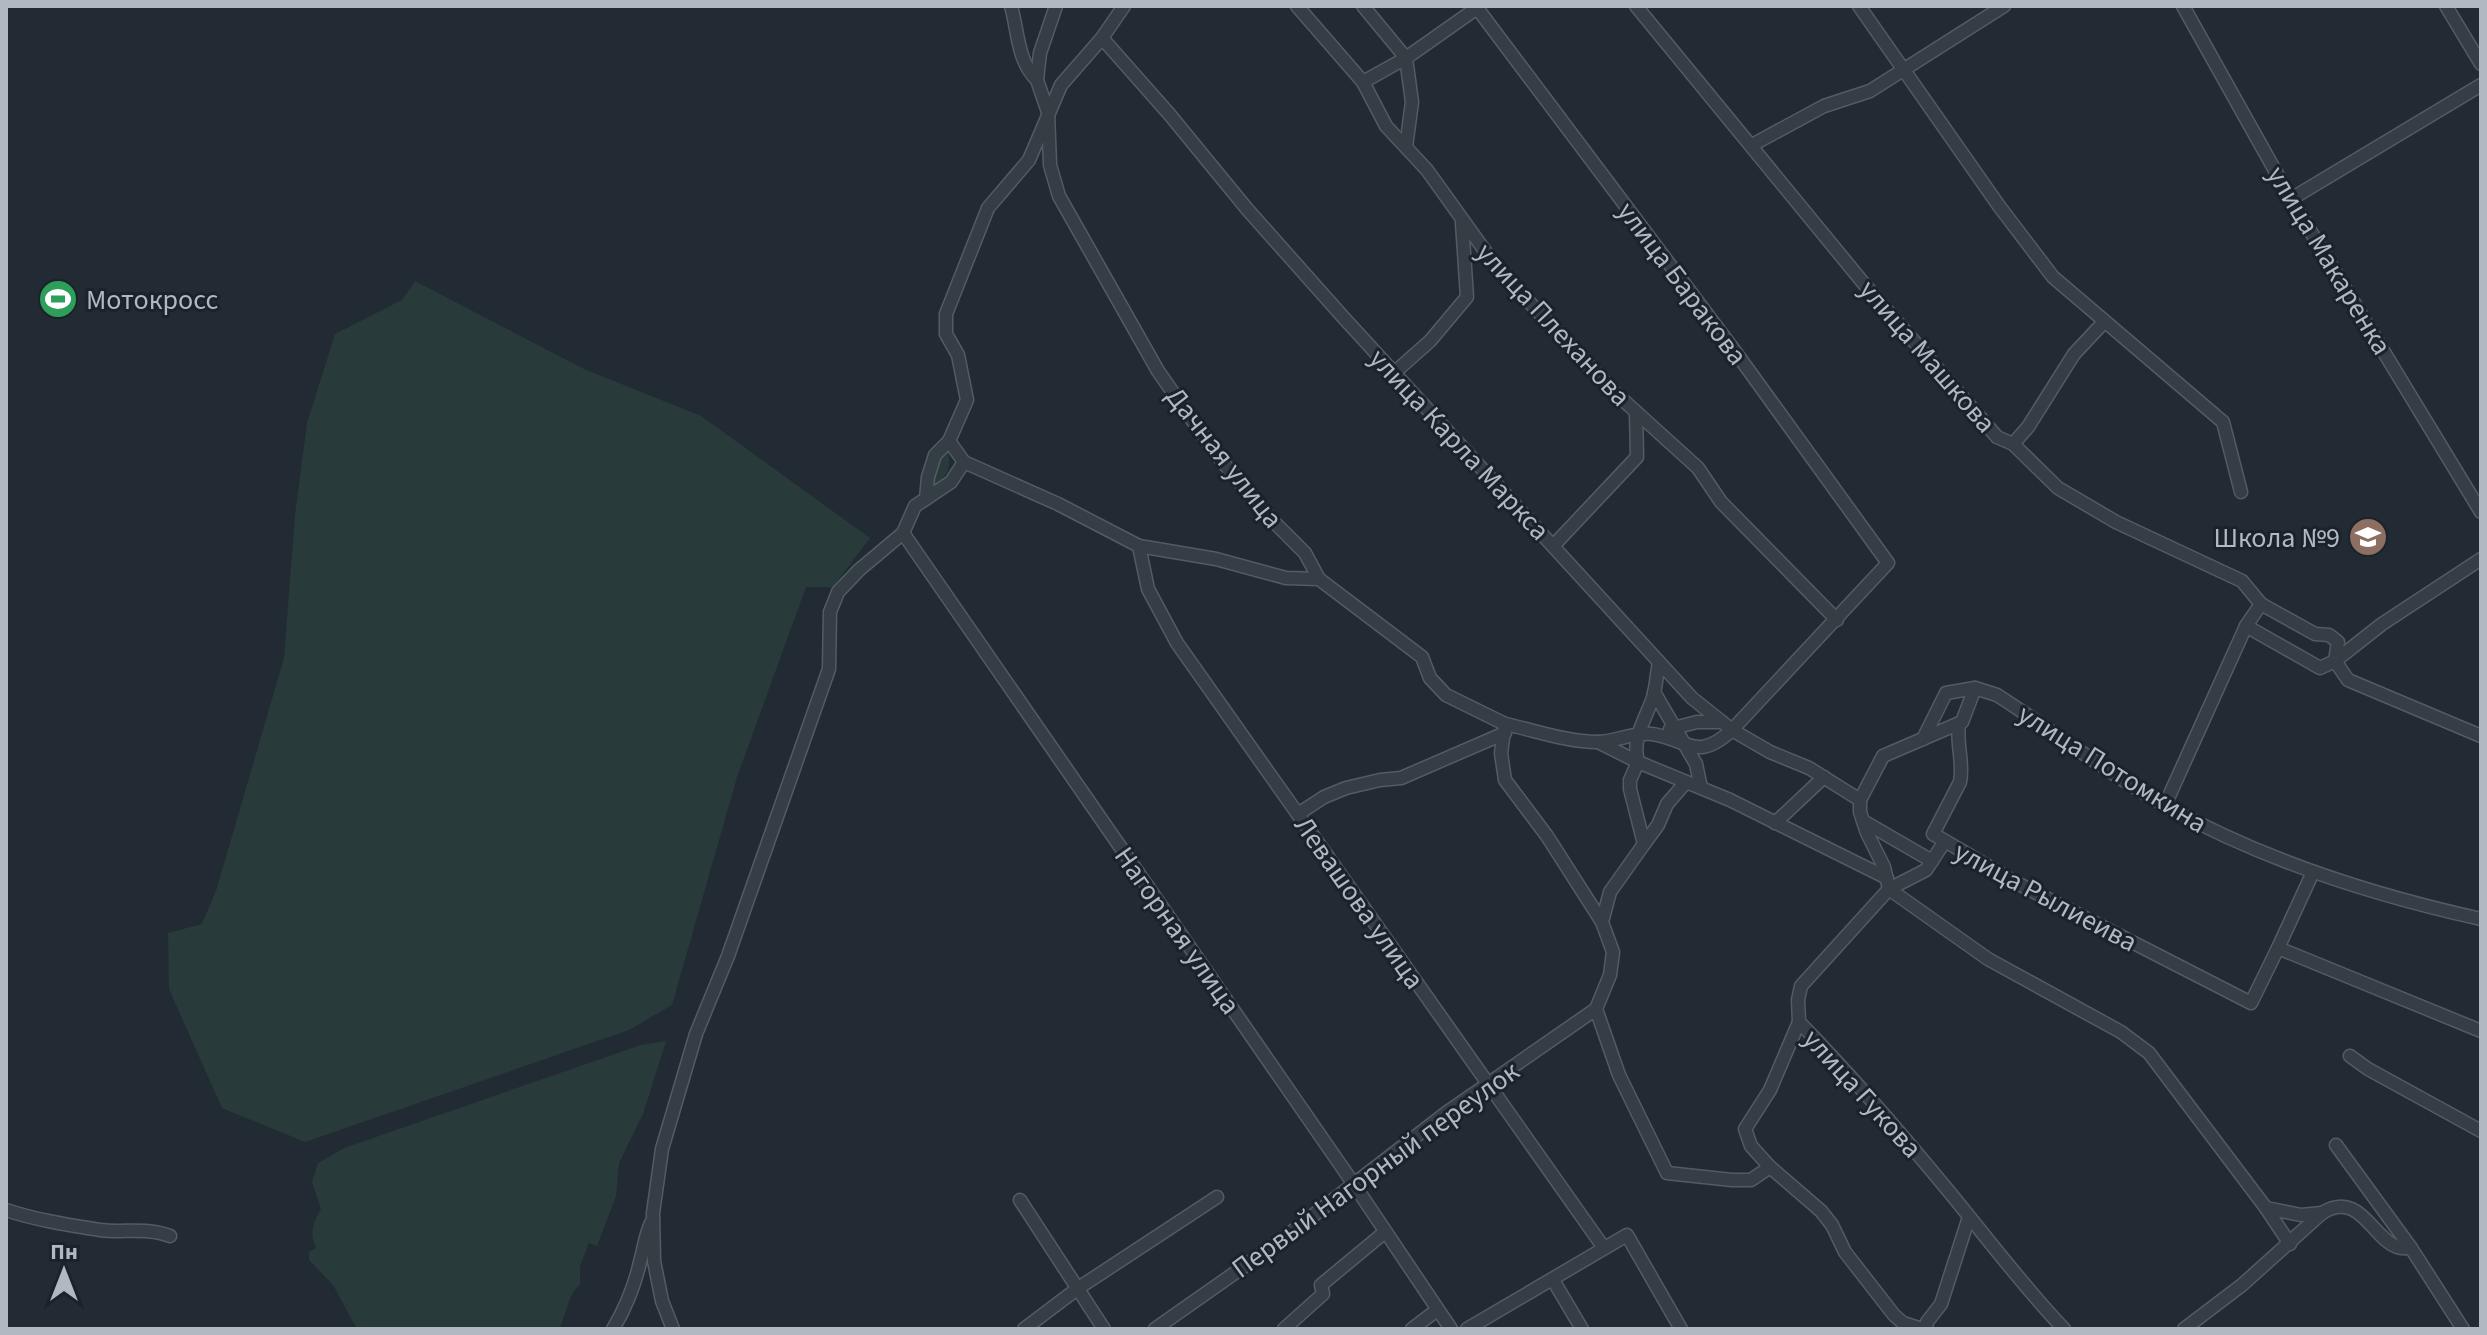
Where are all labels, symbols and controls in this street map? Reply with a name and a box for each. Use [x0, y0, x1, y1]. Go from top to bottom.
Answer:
street label: улица Макаренка [2257, 158, 2401, 363]
street label: улица Баракова [1607, 193, 1757, 374]
street label: улица Плеханова [1467, 234, 1640, 416]
street label: улица Машкова [1849, 271, 2005, 442]
sports icon: Мотокросс [37, 278, 79, 320]
place label: Мотокросс [86, 280, 218, 320]
street label: улица Карла Маркса [1360, 340, 1559, 550]
street label: Дачная улица [1156, 378, 1292, 537]
school or university icon: Школа №9 [2347, 516, 2389, 558]
place label: Школа №9 [2213, 518, 2340, 558]
street label: улица Потомкина [2010, 694, 2215, 843]
street label: Левашова улица [1284, 808, 1434, 997]
street label: улица Рылиеива [1947, 832, 2144, 962]
street label: Нагорная улица [1104, 839, 1250, 1023]
street label: улица Гукова [1793, 1020, 1931, 1167]
street label: Первый Нагорный переулок [1223, 1052, 1528, 1288]
north arrow [24, 1231, 104, 1311]
text: Пн [50, 1236, 78, 1268]

